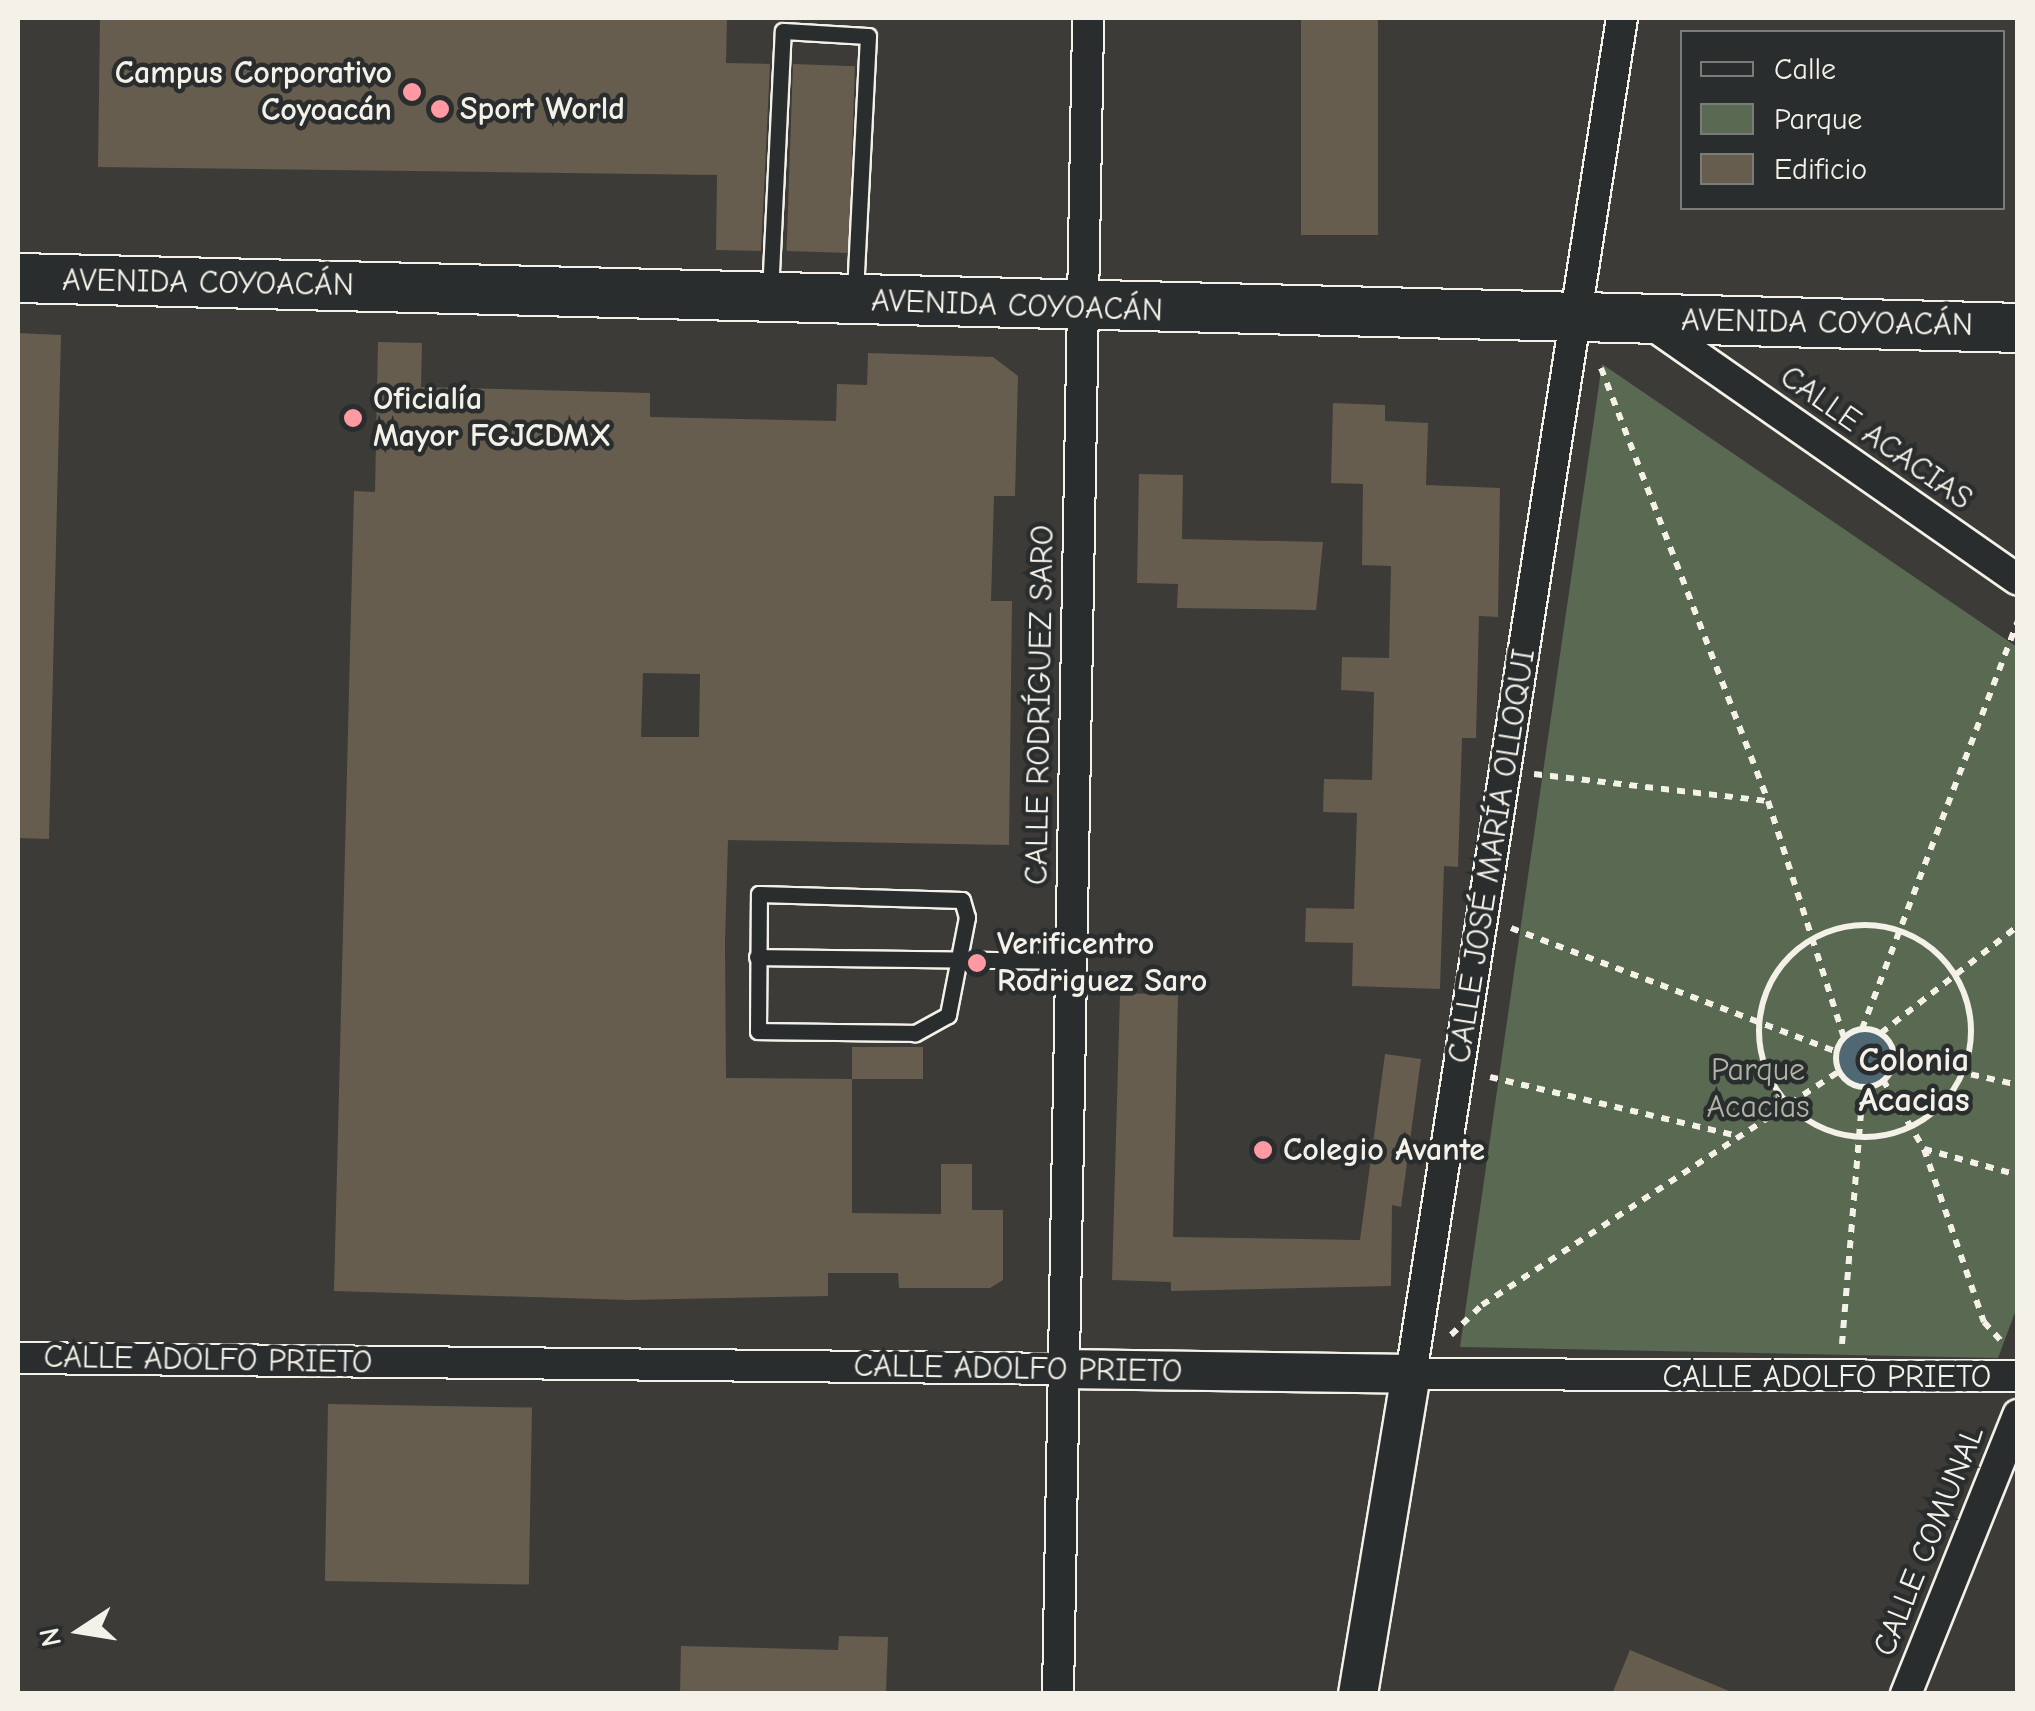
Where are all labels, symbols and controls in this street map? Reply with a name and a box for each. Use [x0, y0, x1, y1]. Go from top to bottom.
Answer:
legend [1680, 30, 2005, 210]
text: Calle [1774, 52, 1836, 87]
place label: Campus Corporativo Coyoacán [115, 55, 392, 130]
marker: Campus Corporativo Coyoacán [401, 81, 423, 103]
place label: Sport World [460, 90, 625, 128]
marker: Sport World [429, 98, 451, 120]
text: Parque [1774, 102, 1862, 137]
text: Edificio [1774, 152, 1867, 187]
street label: AVENIDA COYOACÁN [62, 261, 354, 305]
street label: AVENIDA COYOACÁN [871, 282, 1163, 330]
street label: AVENIDA COYOACÁN [1681, 301, 1973, 345]
street label: CALLE ACACIAS [1773, 358, 1979, 518]
place label: Oficialía Mayor FGJCDMX [373, 381, 612, 456]
marker: Oficialía Mayor FGJCDMX [342, 407, 364, 429]
street label: CALLE RODRÍGUEZ SARO [1018, 525, 1062, 885]
street label: CALLE JOSÉ MARÍA OLLOQUI [1440, 646, 1544, 1066]
place label: Verificentro Rodriguez Saro [997, 926, 1207, 1001]
marker: Verificentro Rodriguez Saro [966, 952, 988, 974]
district label: Colonia Acacias [1858, 1039, 1970, 1121]
park label: Parque Acacias [1706, 1052, 1810, 1127]
place label: Colegio Avante [1283, 1131, 1485, 1169]
marker: Colegio Avante [1252, 1139, 1274, 1161]
street label: CALLE ADOLFO PRIETO [43, 1338, 373, 1382]
street label: CALLE ADOLFO PRIETO [853, 1347, 1183, 1391]
street label: CALLE ADOLFO PRIETO [1663, 1358, 1991, 1396]
street label: CALLE COMUNAL [1865, 1420, 1993, 1662]
north arrow [30, 1581, 130, 1681]
text: N [33, 1625, 68, 1650]

